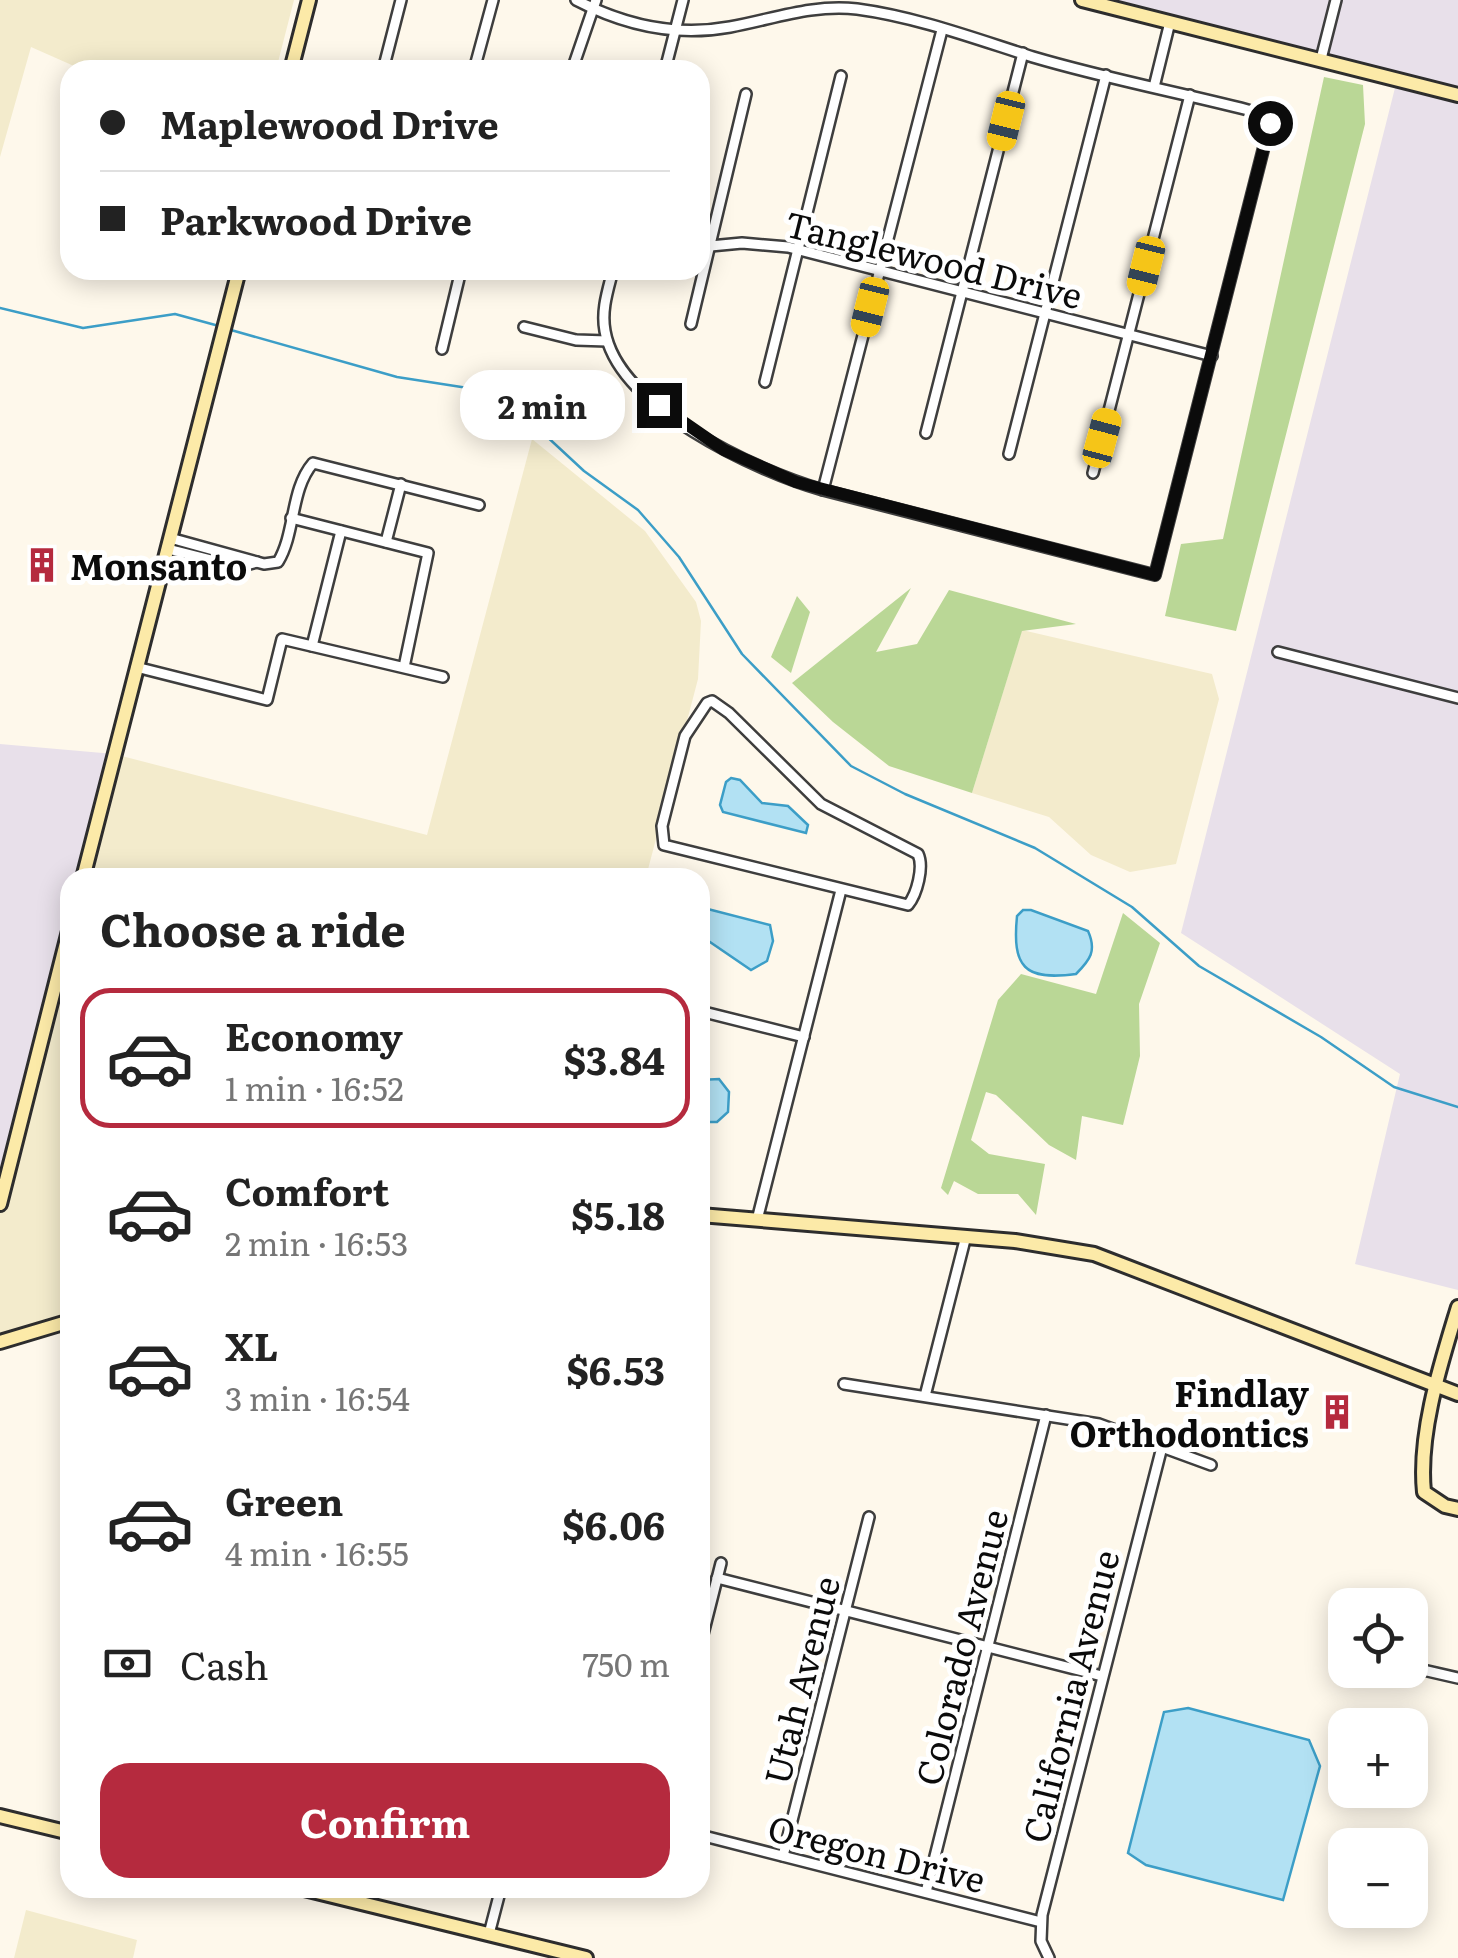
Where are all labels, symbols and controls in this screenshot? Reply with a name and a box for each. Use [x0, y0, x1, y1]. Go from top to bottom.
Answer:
car [984, 88, 1028, 154]
text: Maplewood Drive [160, 94, 499, 151]
route start [1248, 101, 1293, 146]
text: Parkwood Drive [160, 190, 472, 247]
street label: Tanglewood Drive [780, 196, 1088, 320]
car [1124, 233, 1168, 299]
car [848, 274, 892, 340]
callout: 2 min [459, 370, 624, 440]
text: 2 min [498, 381, 587, 429]
route end [637, 383, 682, 428]
car [1080, 405, 1124, 471]
place label: Monsanto [70, 539, 247, 591]
building icon: Monsanto [23, 546, 61, 584]
text: Choose a ride [100, 894, 406, 961]
text: Economy [225, 1006, 403, 1063]
icon: car [105, 1013, 195, 1103]
text: $3.84 [563, 1030, 665, 1087]
text: 1 min · 16:52 [225, 1063, 404, 1111]
text: Comfort [225, 1161, 389, 1218]
icon: car [105, 1168, 195, 1258]
text: $5.18 [571, 1185, 665, 1242]
text: 2 min · 16:53 [225, 1218, 408, 1266]
text: XL [225, 1316, 278, 1373]
icon: car [105, 1323, 195, 1413]
text: $6.53 [566, 1340, 665, 1397]
place label: Findlay Orthodontics [1069, 1366, 1310, 1458]
text: 3 min · 16:54 [225, 1373, 410, 1421]
building icon: Findlay Orthodontics [1318, 1393, 1356, 1431]
text: Green [225, 1471, 343, 1528]
icon: car [105, 1478, 195, 1568]
text: $6.06 [562, 1495, 665, 1552]
street label: Colorado Avenue [901, 1504, 1019, 1790]
text: 4 min · 16:55 [225, 1528, 409, 1576]
street label: California Avenue [1008, 1544, 1130, 1848]
street label: Utah Avenue [749, 1571, 851, 1789]
map controls [1328, 1588, 1428, 1928]
button: locate [1328, 1588, 1428, 1688]
text: Cash [180, 1635, 269, 1692]
icon: cash [100, 1636, 155, 1691]
text: 750 m [582, 1639, 670, 1687]
button: + [1328, 1708, 1428, 1808]
button: Confirm [100, 1763, 670, 1878]
street label: Oregon Drive [763, 1800, 991, 1904]
button: − [1328, 1828, 1428, 1928]

